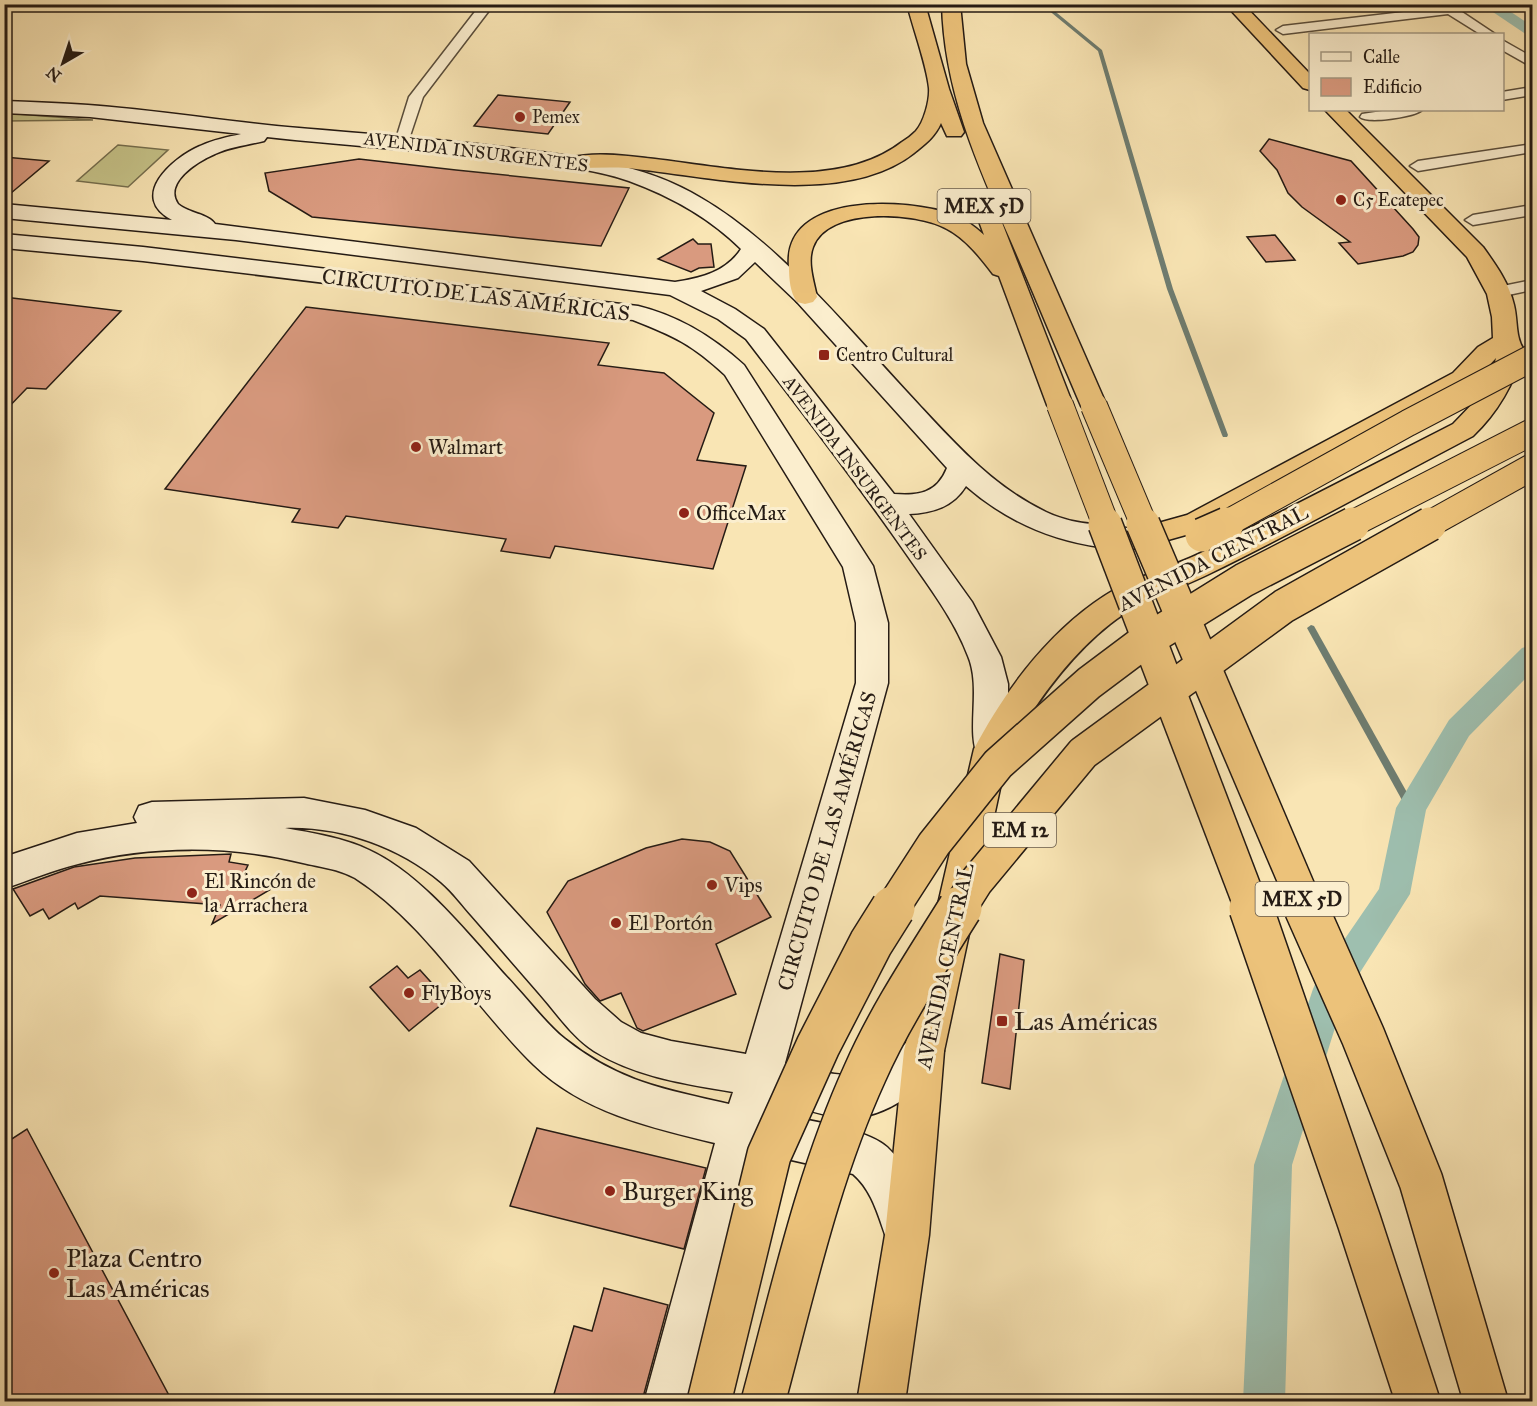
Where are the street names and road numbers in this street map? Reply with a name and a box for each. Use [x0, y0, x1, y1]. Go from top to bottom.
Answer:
street label: AVENIDA INSURGENTES [362, 127, 589, 177]
road number: MEX 5D [938, 189, 1030, 223]
street label: CIRCUITO DE LAS AMÉRICAS [321, 262, 632, 327]
street label: AVENIDA INSURGENTES [778, 370, 932, 565]
street label: AVENIDA CENTRAL [1113, 499, 1313, 618]
street label: CIRCUITO DE LAS AMÉRICAS [771, 688, 882, 994]
road number: EM 12 [984, 813, 1056, 847]
street label: AVENIDA CENTRAL [910, 860, 980, 1072]
road number: MEX 5D [1256, 882, 1348, 916]

